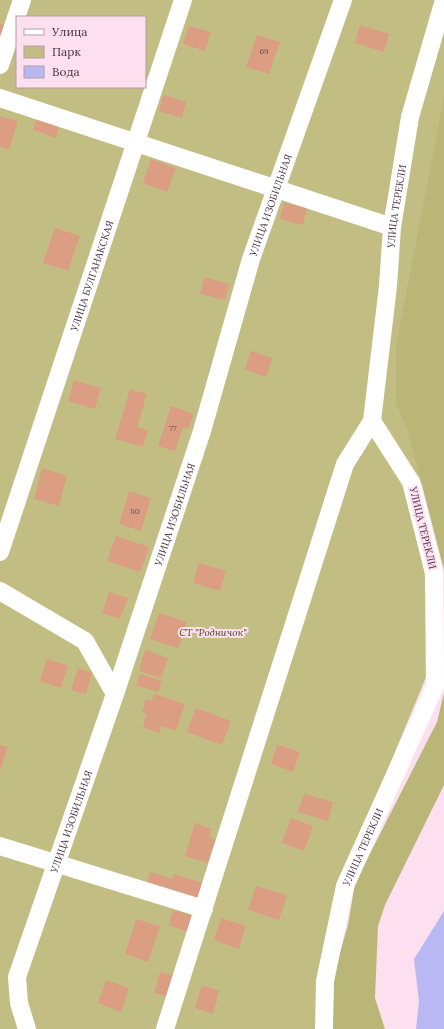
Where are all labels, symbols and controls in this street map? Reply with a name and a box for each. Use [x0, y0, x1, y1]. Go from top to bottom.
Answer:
legend [16, 16, 146, 88]
text: Улица [51, 24, 88, 39]
text: Парк [52, 44, 81, 59]
house number: 69 [259, 46, 269, 56]
text: Вода [52, 64, 80, 79]
street label: УЛИЦА ИЗОБИЛЬНАЯ [246, 152, 294, 259]
street label: УЛИЦА ТЕРЕКЛИ [384, 163, 409, 249]
street label: УЛИЦА БУЛГАНАКСКАЯ [67, 218, 116, 334]
house number: 77 [169, 423, 177, 433]
street label: УЛИЦА ИЗОБИЛЬНАЯ [151, 461, 198, 568]
street label: УЛИЦА ТЕРЕКЛИ [406, 485, 439, 570]
house number: 80 [130, 506, 140, 516]
park label: СТ "Родничок" [179, 626, 247, 639]
street label: УЛИЦА ИЗОБИЛЬНАЯ [47, 768, 95, 875]
street label: УЛИЦА ТЕРЕКЛИ [339, 806, 386, 889]

